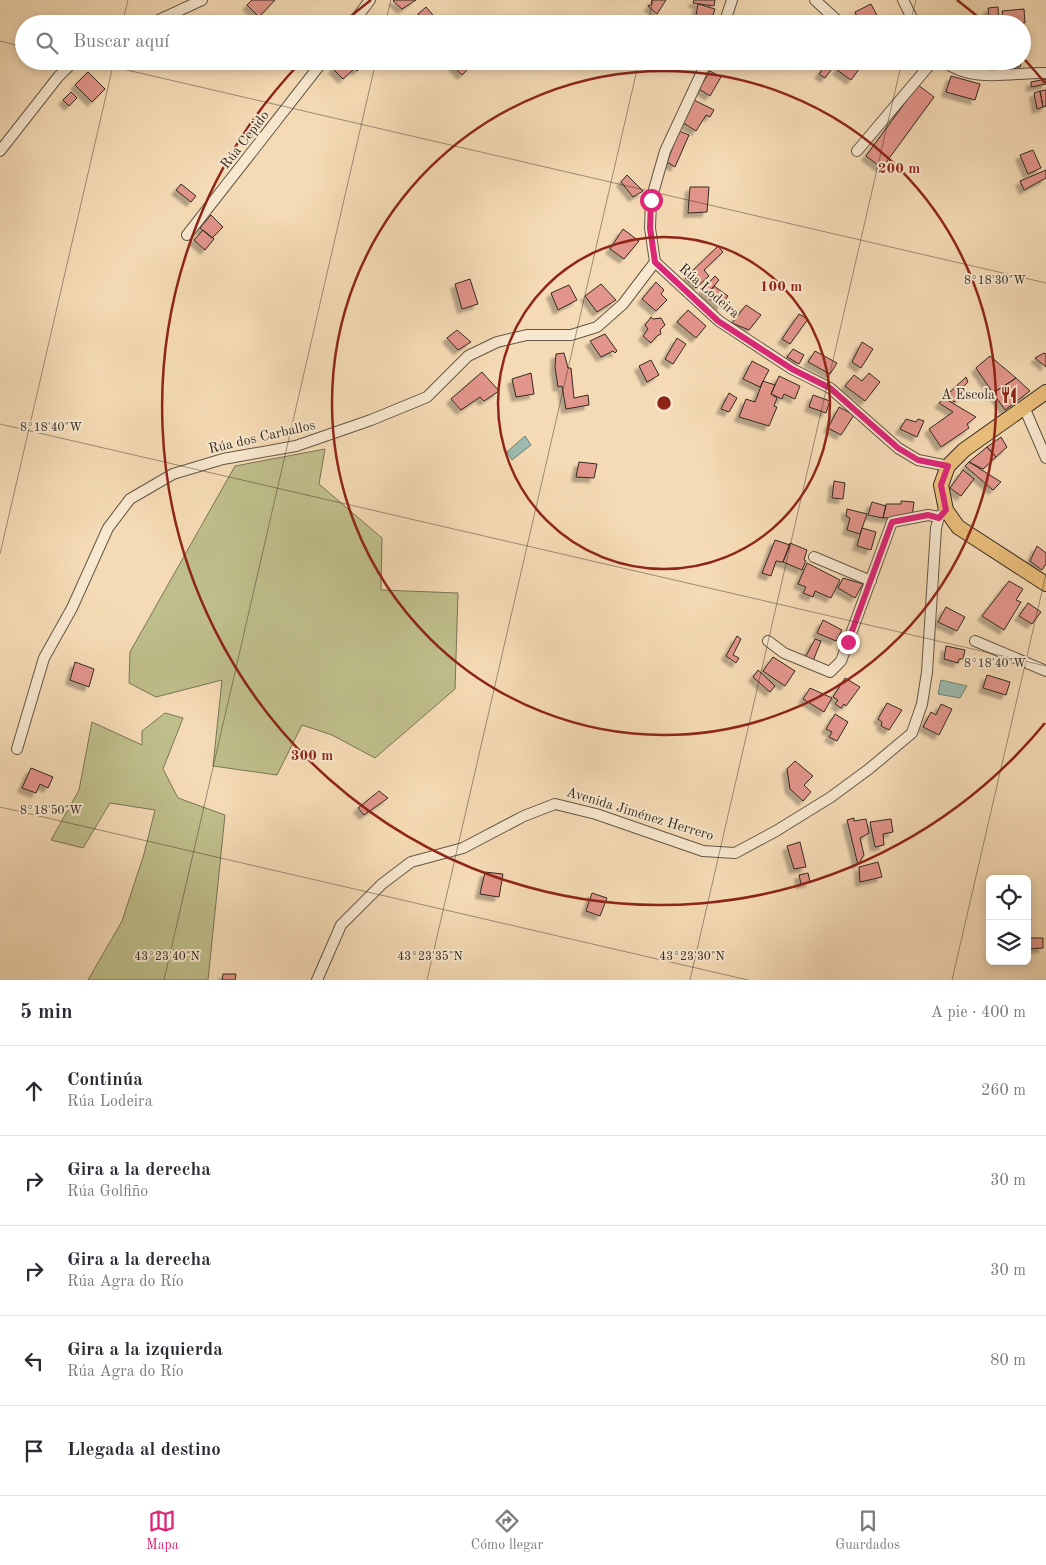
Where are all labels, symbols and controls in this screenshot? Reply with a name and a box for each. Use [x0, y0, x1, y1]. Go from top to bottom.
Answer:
search box [15, 15, 1031, 70]
icon: search [33, 29, 61, 57]
text: Buscar aquí [73, 33, 169, 52]
street label: Rúa Cepido [218, 108, 272, 172]
text: 200 m [878, 162, 920, 177]
route start [640, 189, 663, 212]
street label: Rúa Lodeira [676, 261, 742, 321]
text: 8°18'30"W [964, 275, 1026, 287]
text: 100 m [760, 280, 802, 295]
restaurant icon: A Escola [999, 385, 1019, 405]
place label: A Escola [941, 388, 995, 402]
centre of rings [655, 394, 673, 412]
street label: Rúa dos Carballos [207, 418, 317, 456]
text: 8°18'40"W [20, 422, 82, 434]
route end [837, 631, 860, 654]
text: 8°18'40"W [964, 658, 1026, 670]
text: 300 m [291, 749, 333, 764]
street label: Avenida Jiménez Herrero [565, 785, 716, 843]
text: 8°18'50"W [20, 804, 82, 817]
map controls [986, 875, 1031, 965]
button: locate [986, 875, 1031, 920]
button: layers [986, 920, 1031, 965]
text: 43°23'35"N [397, 950, 463, 963]
text: 43°23'40"N [134, 951, 200, 963]
text: 43°23'30"N [659, 951, 725, 963]
text: 5 min [20, 1002, 73, 1023]
text: A pie · 400 m [931, 1005, 1026, 1021]
text: Continúa [67, 1071, 143, 1090]
icon: ahead [20, 1077, 48, 1105]
text: 260 m [981, 1083, 1026, 1099]
text: Rúa Lodeira [67, 1094, 153, 1110]
text: Gira a la derecha [67, 1161, 211, 1180]
icon: right [20, 1167, 48, 1195]
text: 30 m [990, 1173, 1026, 1189]
text: Rúa Golfiño [67, 1184, 148, 1200]
text: Gira a la derecha [67, 1251, 211, 1270]
icon: right [20, 1257, 48, 1285]
text: 30 m [990, 1263, 1026, 1279]
text: Rúa Agra do Río [67, 1274, 184, 1290]
text: Gira a la izquierda [67, 1341, 223, 1360]
icon: left [20, 1347, 48, 1375]
text: 80 m [990, 1353, 1026, 1369]
text: Rúa Agra do Río [67, 1364, 184, 1380]
icon: arrive [20, 1437, 48, 1465]
text: Llegada al destino [67, 1441, 221, 1460]
tab: Mapa [146, 1507, 179, 1554]
tab: Cómo llegar [471, 1507, 543, 1554]
tab: Guardados [835, 1507, 900, 1554]

